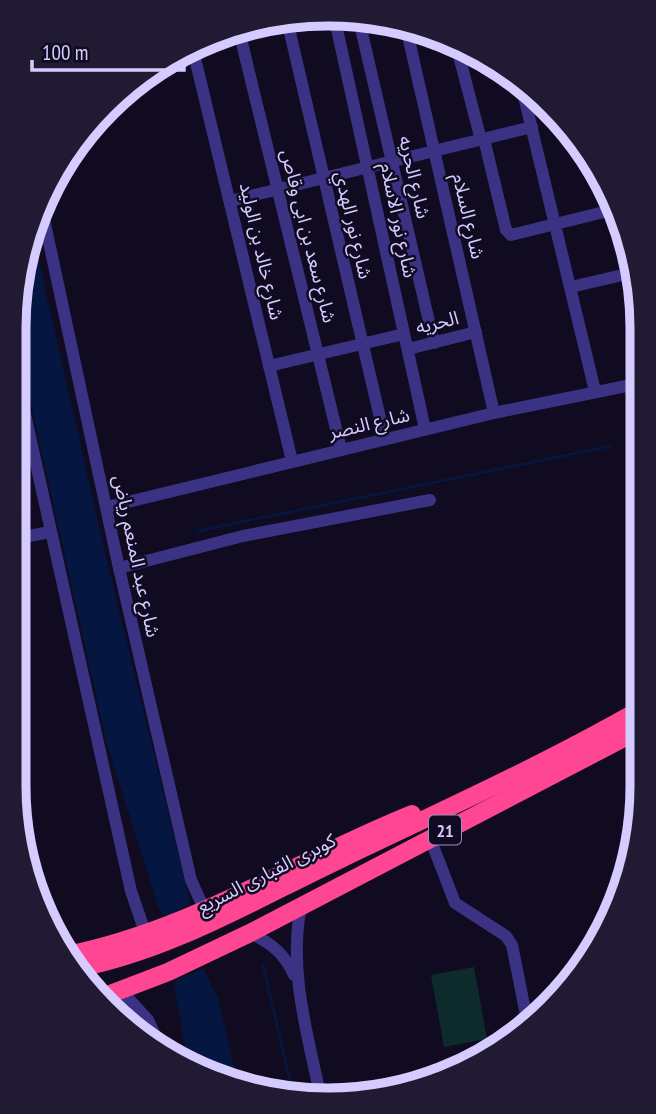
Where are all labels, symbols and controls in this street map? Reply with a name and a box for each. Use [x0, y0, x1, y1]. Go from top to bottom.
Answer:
scale bar [32, 28, 184, 72]
text: 100 m [42, 39, 88, 66]
street label: شارع الحريه [392, 133, 436, 221]
street label: شارع سعد بن ابى وقاص [274, 147, 342, 326]
street label: شارع نور الاسلام [372, 160, 423, 280]
street label: شارع نور الهدي [327, 169, 378, 282]
street label: شارع السلام [445, 171, 491, 262]
street label: شارع خالد بن الوليد [233, 180, 289, 323]
street label: الحريه [413, 305, 461, 339]
street label: شارع النصر [325, 402, 412, 446]
street label: شارع عبد المنعم رياض [105, 473, 166, 640]
road number: 21 [429, 816, 461, 844]
street label: كوبرى القبارى السريع [193, 827, 342, 921]

